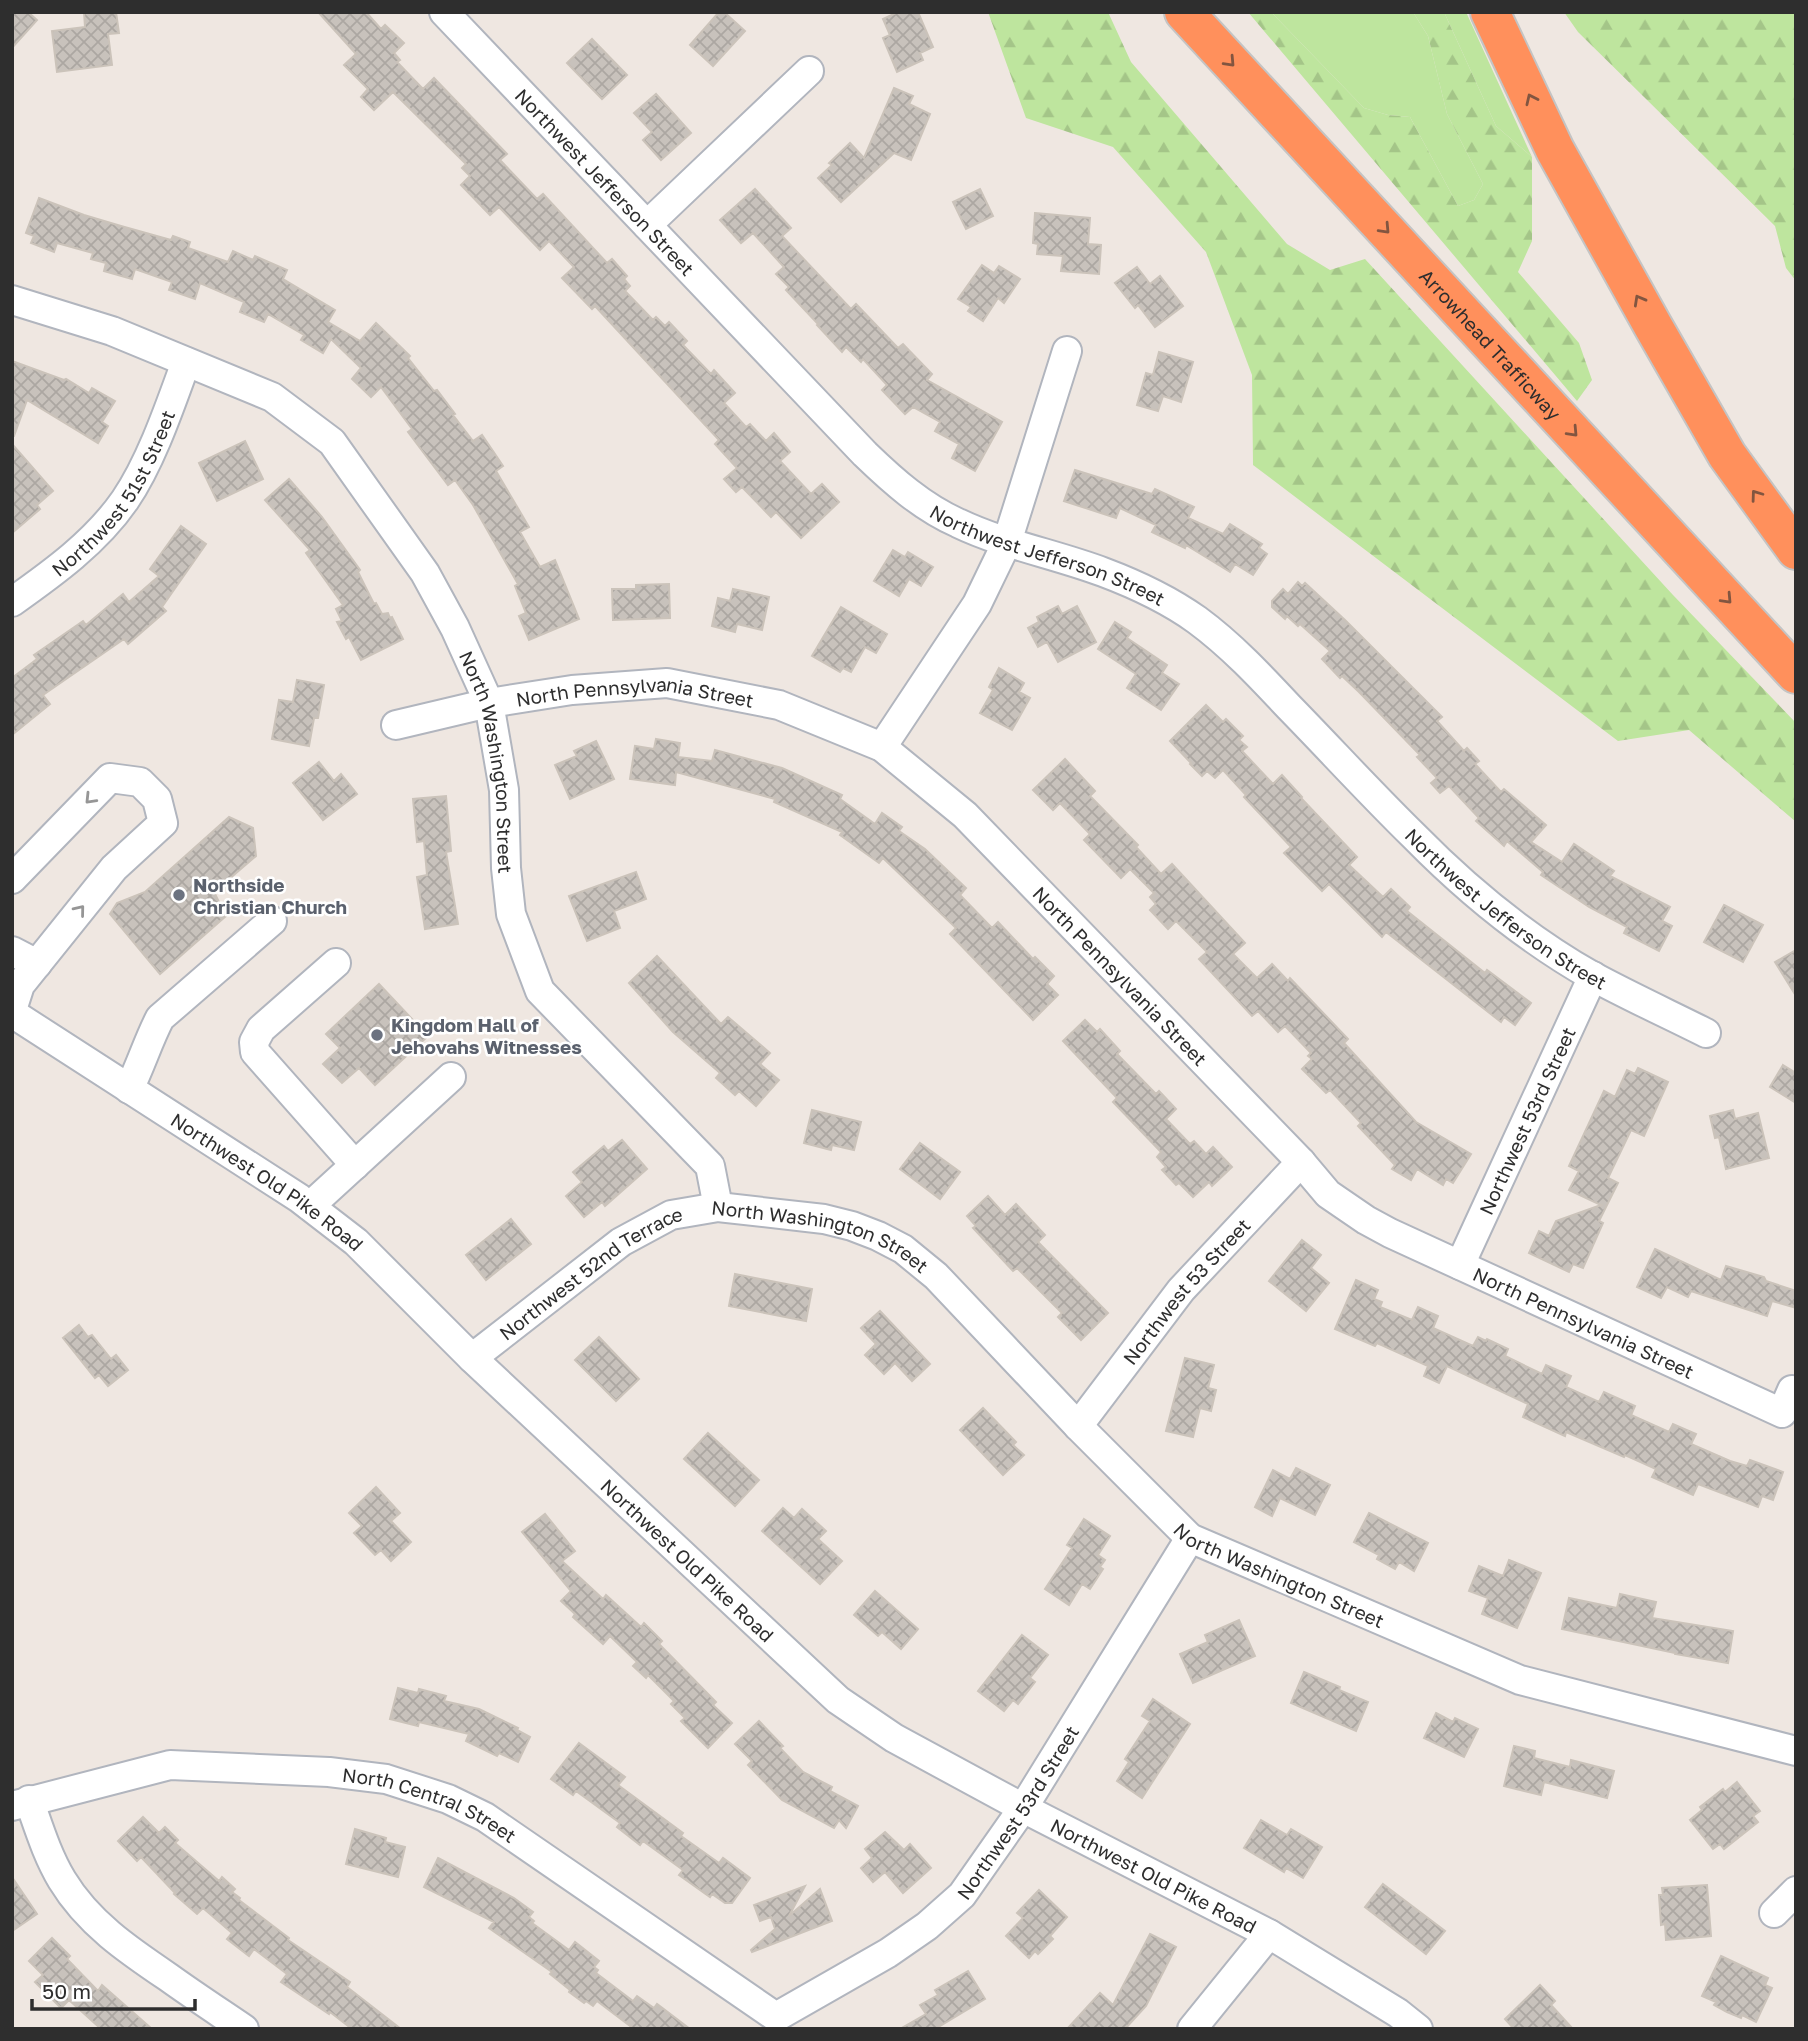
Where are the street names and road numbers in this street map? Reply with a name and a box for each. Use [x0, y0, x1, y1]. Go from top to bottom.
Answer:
street label: Northwest Jefferson Street [511, 83, 700, 280]
street label: Arrowhead Trafficway [1415, 264, 1566, 424]
street label: Northwest 51st Street [47, 407, 179, 580]
street label: Northwest Jefferson Street [926, 499, 1169, 610]
street label: North Washington Street [455, 647, 518, 874]
street label: North Pennsylvania Street [514, 672, 756, 711]
street label: Northwest Jefferson Street [1401, 823, 1611, 993]
street label: North Pennsylvania Street [1029, 881, 1212, 1070]
street label: Northwest 53rd Street [1473, 1023, 1579, 1218]
street label: Northwest Old Pike Road [167, 1107, 369, 1255]
street label: North Washington Street [710, 1195, 934, 1277]
street label: Northwest 52nd Terrace [494, 1202, 684, 1344]
street label: Northwest 53 Street [1118, 1213, 1254, 1369]
street label: North Pennsylvania Street [1470, 1261, 1698, 1383]
street label: Northwest Old Pike Road [597, 1473, 779, 1646]
street label: North Washington Street [1170, 1518, 1388, 1632]
street label: Northwest 53rd Street [951, 1721, 1083, 1903]
street label: North Central Street [341, 1762, 521, 1847]
street label: Northwest Old Pike Road [1047, 1813, 1261, 1937]

